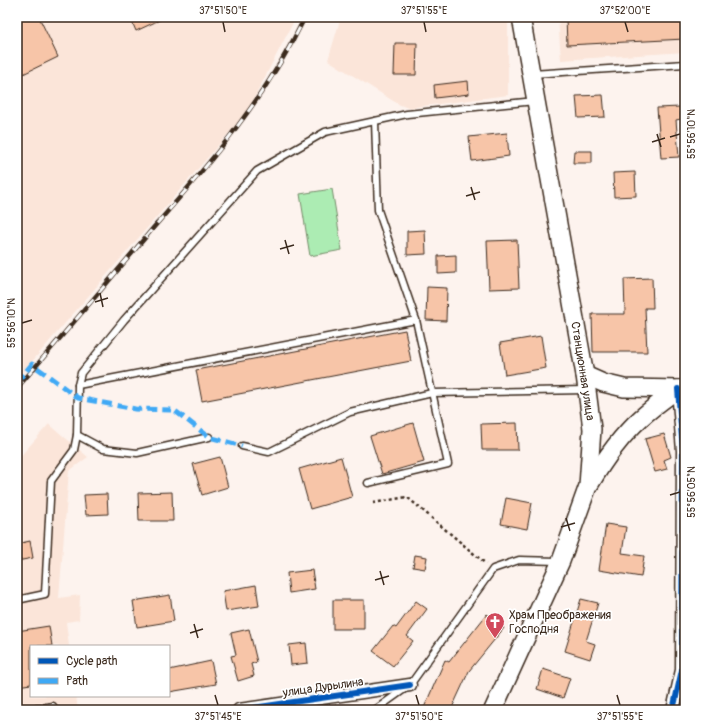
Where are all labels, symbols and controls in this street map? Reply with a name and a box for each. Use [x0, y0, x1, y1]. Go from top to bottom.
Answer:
text: 37°51'50"E [199, 5, 247, 17]
text: 37°51'55"E [401, 5, 447, 17]
text: 37°52'00"E [599, 5, 651, 17]
text: 55°56'10"N [686, 109, 698, 159]
text: 55°56'10"N [6, 298, 18, 348]
street label: Станционная улица [567, 321, 598, 422]
text: 55°56'05"N [686, 466, 698, 518]
place label: Храм Преображения Господня [509, 608, 611, 637]
church icon: Храм Преображения Господня [484, 611, 506, 639]
legend [30, 645, 170, 697]
text: Cycle path [66, 654, 118, 669]
text: Path [66, 674, 88, 689]
street label: улица Дурылина [281, 674, 365, 701]
text: 37°51'45"E [194, 711, 242, 723]
text: 37°51'50"E [395, 711, 443, 723]
text: 37°51'55"E [597, 711, 643, 723]

